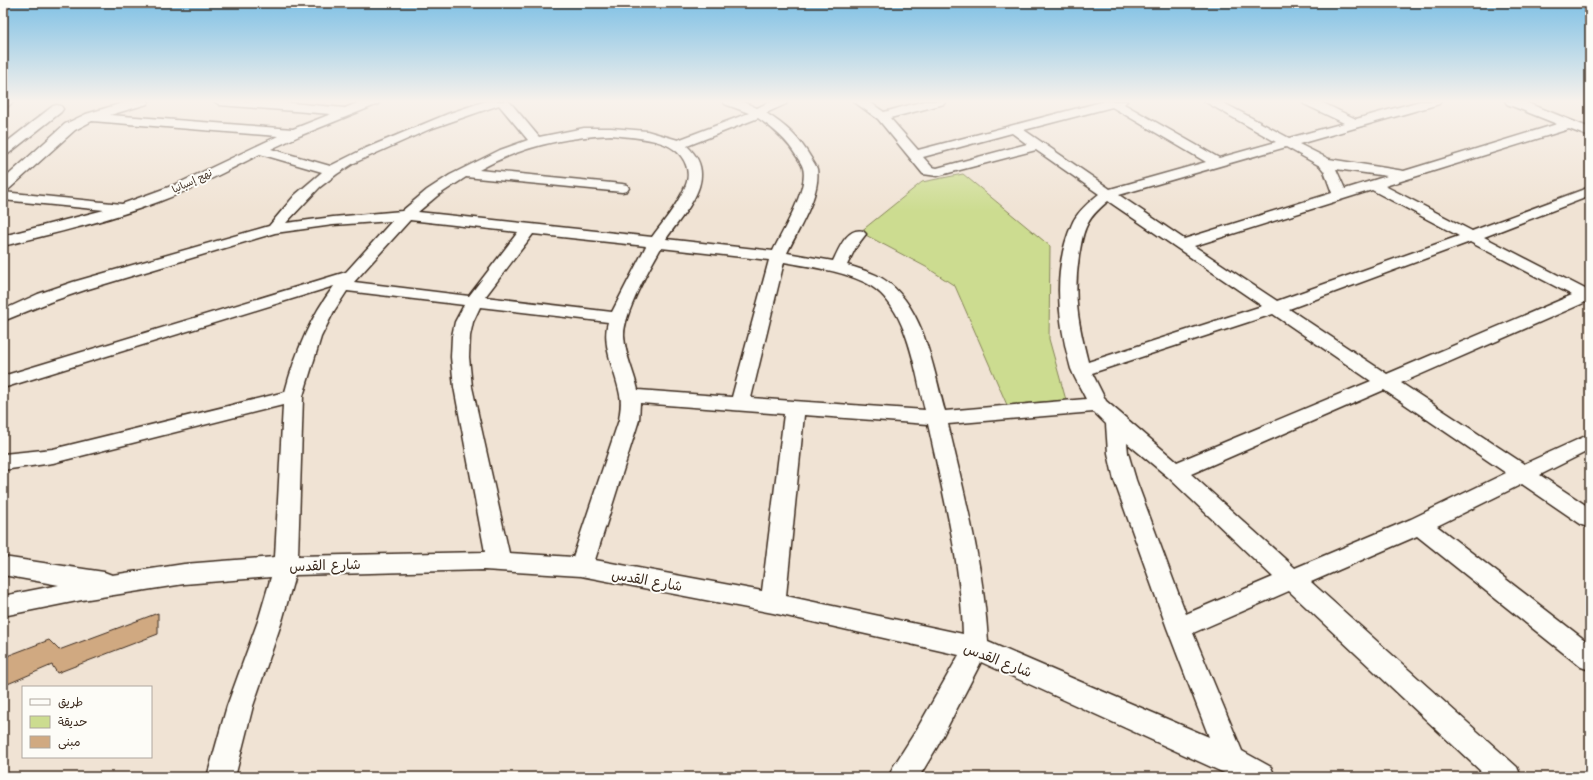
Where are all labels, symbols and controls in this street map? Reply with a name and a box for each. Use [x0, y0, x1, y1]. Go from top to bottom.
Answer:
street label: نهج إسبانيا [170, 166, 215, 197]
street label: شارع القدس [289, 555, 361, 576]
street label: شارع القدس [610, 565, 684, 596]
street label: شارع القدس [961, 639, 1035, 682]
legend [22, 686, 152, 758]
text: طريق [58, 694, 83, 710]
text: حديقة [58, 714, 87, 730]
text: مبنى [58, 734, 81, 750]

